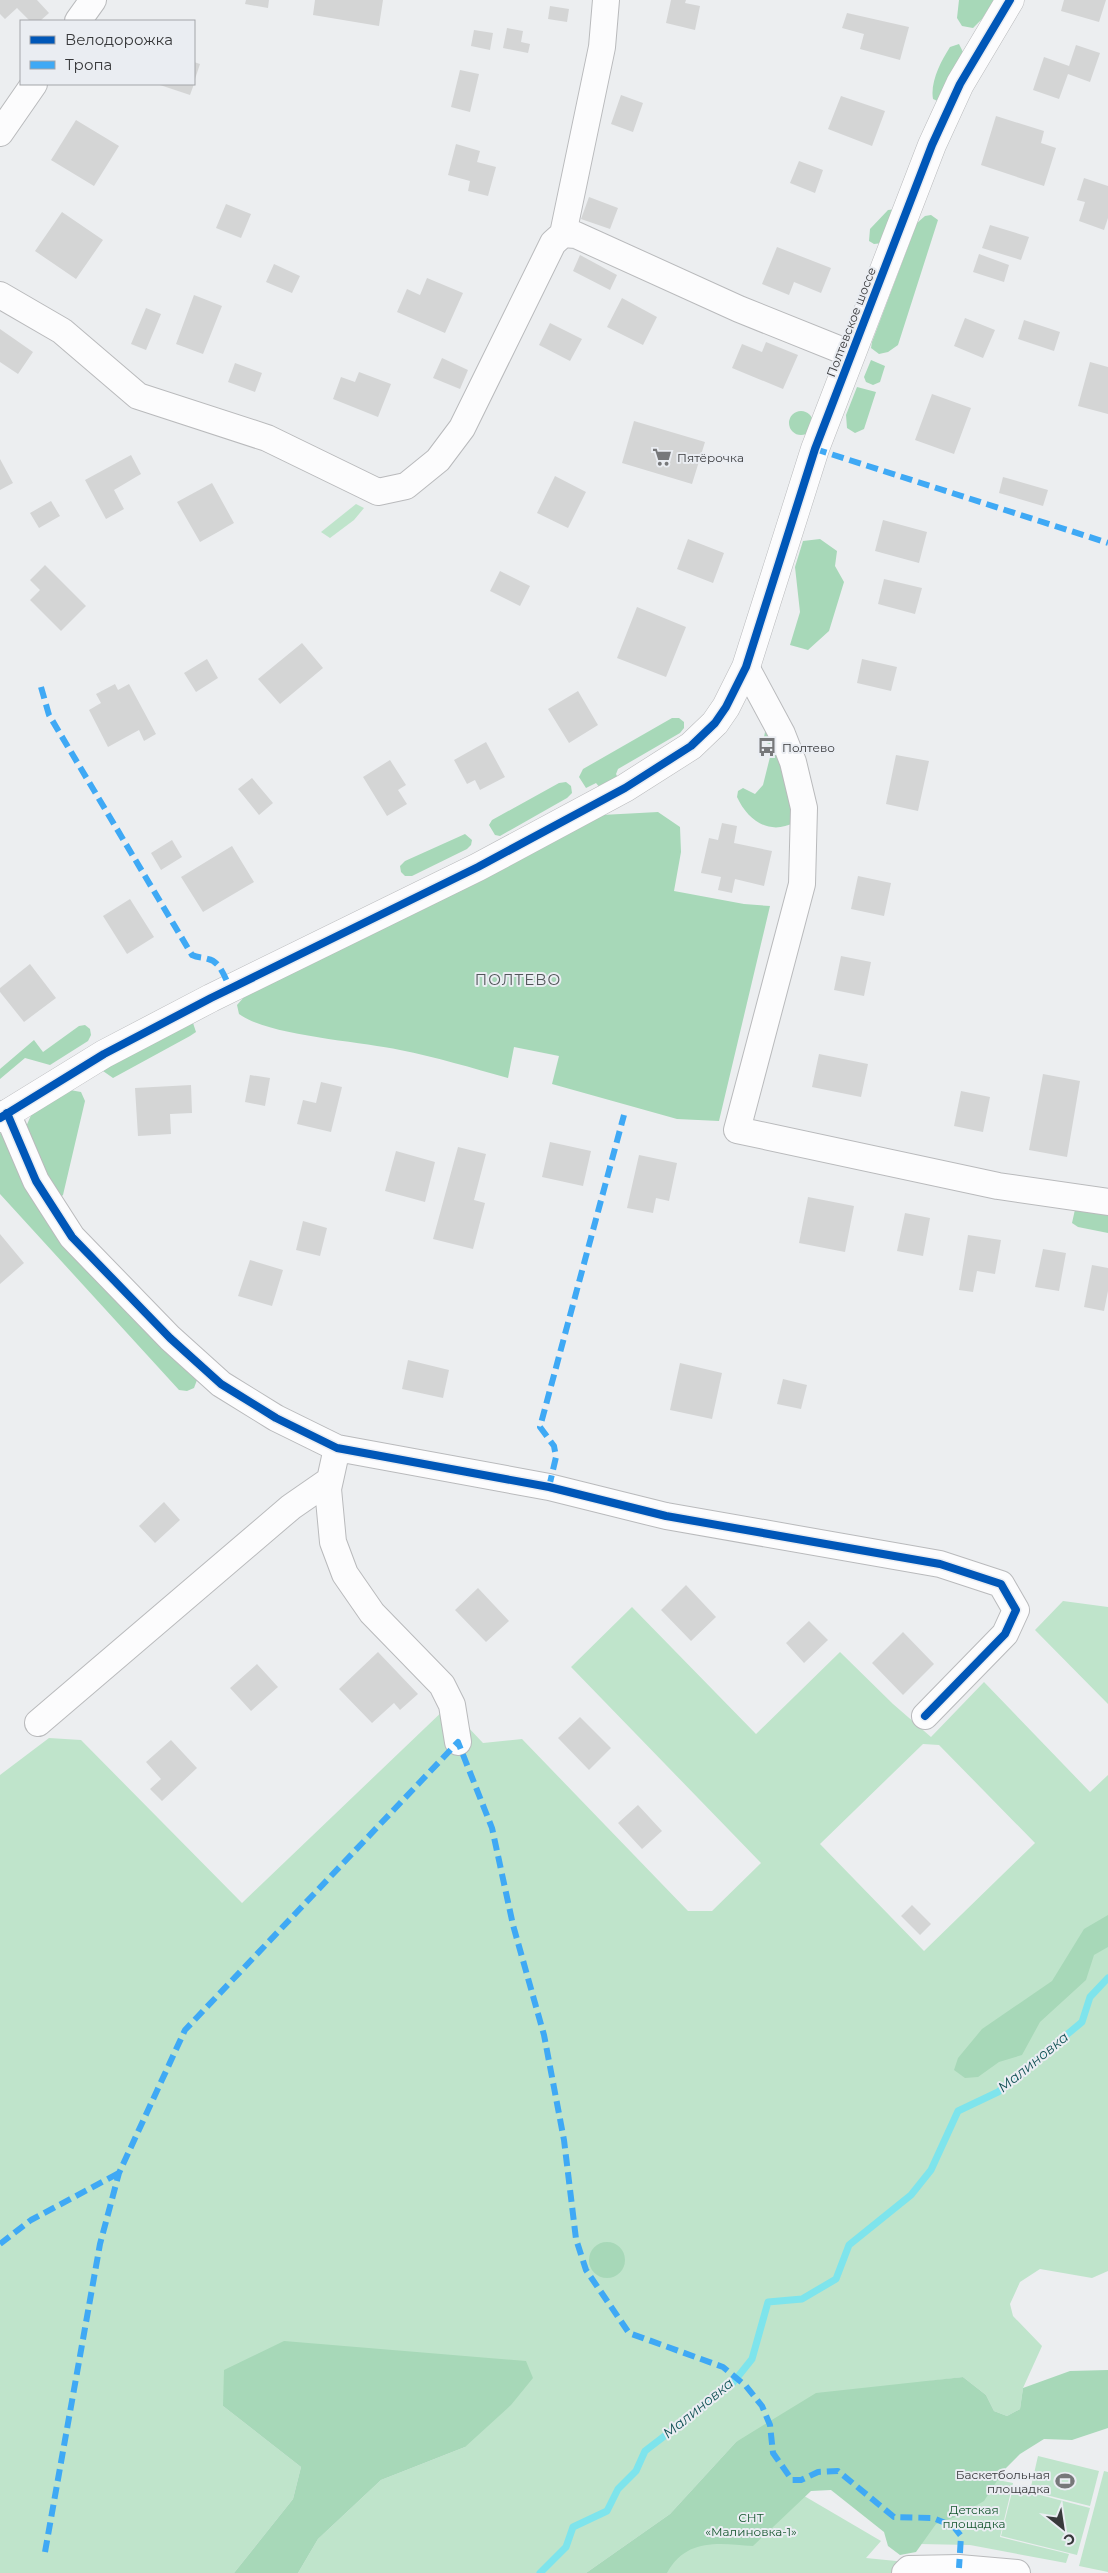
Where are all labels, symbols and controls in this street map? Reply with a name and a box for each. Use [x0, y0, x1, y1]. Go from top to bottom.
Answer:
legend [20, 20, 195, 85]
text: Велодорожка [65, 30, 173, 49]
text: Тропа [65, 55, 112, 74]
street label: Полтевское шоссе [823, 265, 879, 379]
supermarket icon: Пятёрочка [651, 446, 673, 468]
place label: Пятёрочка [677, 450, 744, 465]
bus stop icon: Полтево [756, 736, 778, 758]
place label: Полтево [782, 740, 835, 755]
district label: ПОЛТЕВО [475, 970, 561, 989]
water label: Малиновка [994, 2028, 1072, 2096]
water label: Малиновка [659, 2374, 737, 2442]
place label: Баскетбольная площадка [956, 2467, 1050, 2496]
sports icon: Баскетбольная площадка [1054, 2470, 1076, 2492]
park label: Детская площадка [942, 2502, 1006, 2531]
north arrow [1038, 2503, 1088, 2553]
park label: СНТ «Малиновка-1» [705, 2510, 797, 2539]
text: С [1061, 2529, 1078, 2550]

